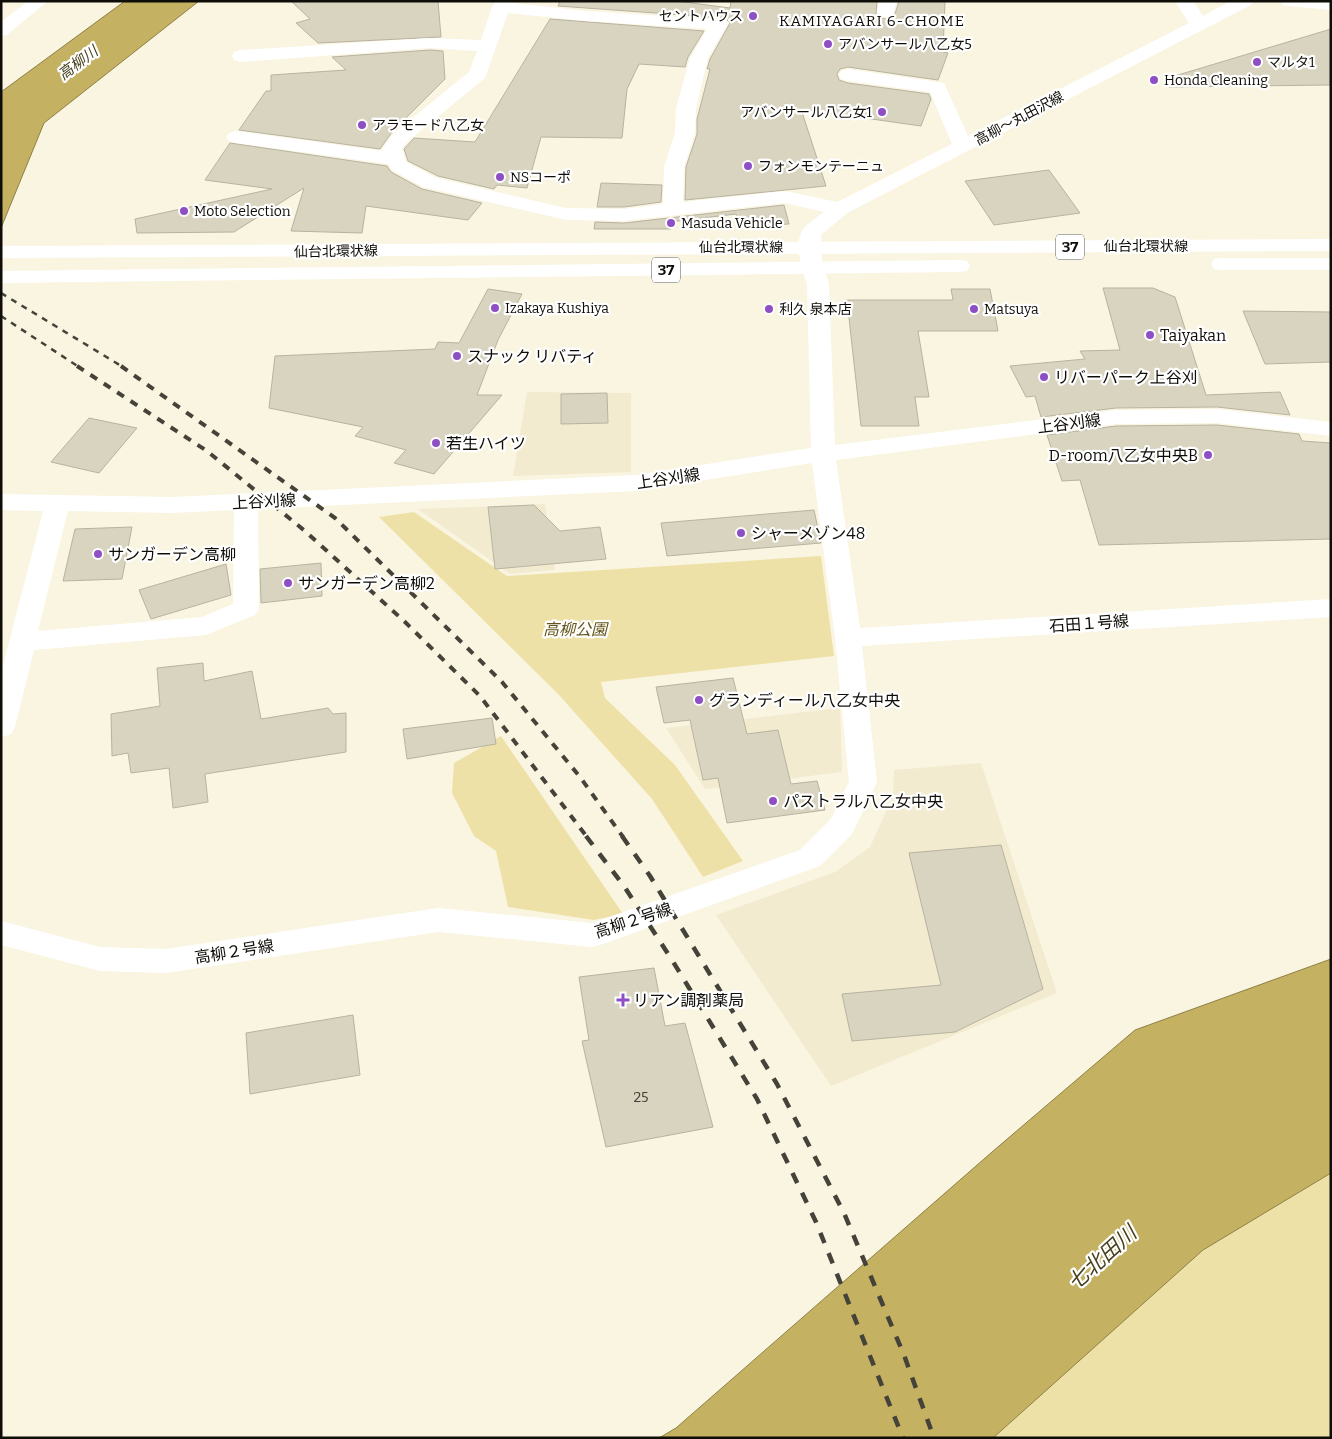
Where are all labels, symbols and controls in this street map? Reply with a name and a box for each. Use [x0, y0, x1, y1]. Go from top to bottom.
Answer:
place label: セントハウス [659, 8, 743, 25]
marker: セントハウス [747, 10, 759, 22]
district label: KAMIYAGARI 6-CHOME [779, 12, 965, 30]
place label: アバンサール八乙女5 [838, 36, 972, 53]
marker: アバンサール八乙女5 [822, 38, 834, 50]
water label: 高柳川 [55, 41, 103, 84]
place label: マルタ1 [1267, 54, 1315, 71]
marker: マルタ1 [1251, 56, 1263, 68]
place label: Honda Cleaning [1164, 72, 1268, 89]
marker: Honda Cleaning [1148, 74, 1160, 86]
street label: 高柳～丸田沢線 [972, 88, 1066, 149]
place label: アバンサール八乙女1 [740, 104, 872, 121]
marker: アバンサール八乙女1 [876, 106, 888, 118]
place label: アラモード八乙女 [372, 117, 484, 134]
marker: アラモード八乙女 [356, 119, 368, 131]
place label: フォンモンテーニュ [758, 158, 884, 175]
marker: フォンモンテーニュ [742, 160, 754, 172]
place label: NSコーポ [510, 169, 571, 186]
marker: NSコーポ [494, 171, 506, 183]
place label: Moto Selection [194, 203, 291, 220]
marker: Moto Selection [178, 205, 190, 217]
place label: Masuda Vehicle [681, 215, 783, 232]
marker: Masuda Vehicle [665, 217, 677, 229]
road number: 37 [1056, 234, 1084, 260]
street label: 仙台北環状線 [1104, 238, 1188, 255]
street label: 仙台北環状線 [699, 239, 783, 256]
street label: 仙台北環状線 [294, 242, 378, 261]
road number: 37 [652, 258, 680, 282]
place label: Izakaya Kushiya [505, 300, 609, 317]
place label: 利久 泉本店 [779, 301, 852, 318]
place label: Matsuya [984, 301, 1039, 318]
marker: Izakaya Kushiya [489, 302, 501, 314]
marker: 利久 泉本店 [763, 303, 775, 315]
marker: Matsuya [968, 303, 980, 315]
place label: Taiyakan [1160, 326, 1226, 345]
marker: Taiyakan [1144, 329, 1156, 341]
place label: スナック リバティ [467, 347, 597, 366]
marker: スナック リバティ [451, 350, 463, 362]
place label: リバーパーク上谷刈 [1054, 368, 1198, 387]
marker: リバーパーク上谷刈 [1038, 371, 1050, 383]
street label: 上谷刈線 [1036, 410, 1102, 437]
place label: 若生ハイツ [446, 434, 526, 453]
marker: 若生ハイツ [430, 437, 442, 449]
place label: D-room八乙女中央B [1049, 446, 1198, 465]
marker: D-room八乙女中央B [1202, 449, 1214, 461]
street label: 上谷刈線 [635, 465, 701, 492]
street label: 上谷刈線 [232, 490, 296, 513]
place label: シャーメゾン48 [751, 524, 865, 543]
marker: シャーメゾン48 [735, 527, 747, 539]
place label: サンガーデン高柳 [108, 545, 236, 564]
marker: サンガーデン高柳 [92, 548, 104, 560]
place label: サンガーデン高柳2 [298, 574, 435, 593]
marker: サンガーデン高柳2 [282, 577, 294, 589]
street label: 石田１号線 [1048, 611, 1130, 636]
park label: 高柳公園 [543, 620, 609, 639]
place label: グランディール八乙女中央 [709, 691, 900, 710]
marker: グランディール八乙女中央 [693, 694, 705, 706]
place label: パストラル八乙女中央 [783, 792, 943, 811]
marker: パストラル八乙女中央 [767, 795, 779, 807]
street label: 高柳２号線 [592, 899, 674, 942]
street label: 高柳２号線 [193, 936, 275, 967]
place label: リアン調剤薬局 [633, 991, 744, 1010]
marker: リアン調剤薬局 [617, 994, 629, 1006]
house number: 25 [633, 1089, 649, 1106]
water label: 七北田川 [1062, 1219, 1143, 1296]

